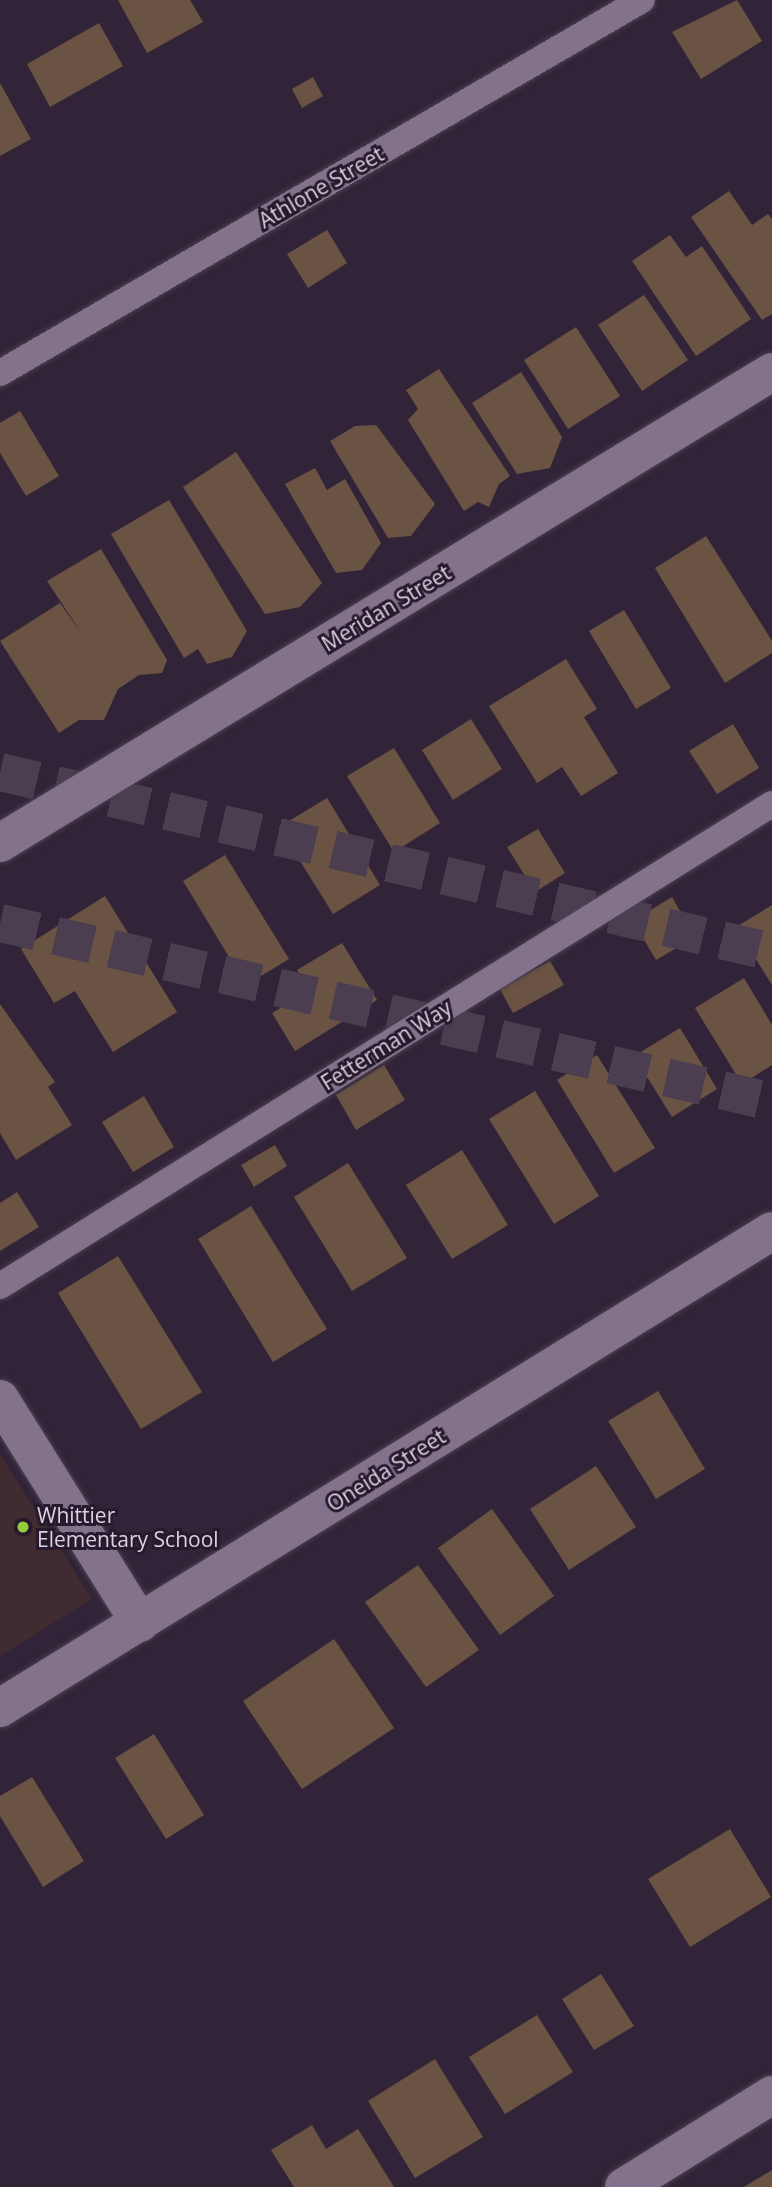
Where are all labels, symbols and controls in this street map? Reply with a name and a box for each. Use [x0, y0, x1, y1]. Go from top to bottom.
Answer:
street label: Athlone Street [254, 141, 388, 233]
street label: Meridan Street [317, 560, 455, 656]
street label: Fetterman Way [316, 995, 456, 1095]
street label: Oneida Street [322, 1424, 450, 1516]
place label: Whittier Elementary School [37, 1502, 219, 1552]
marker: Whittier Elementary School [15, 1519, 31, 1535]

